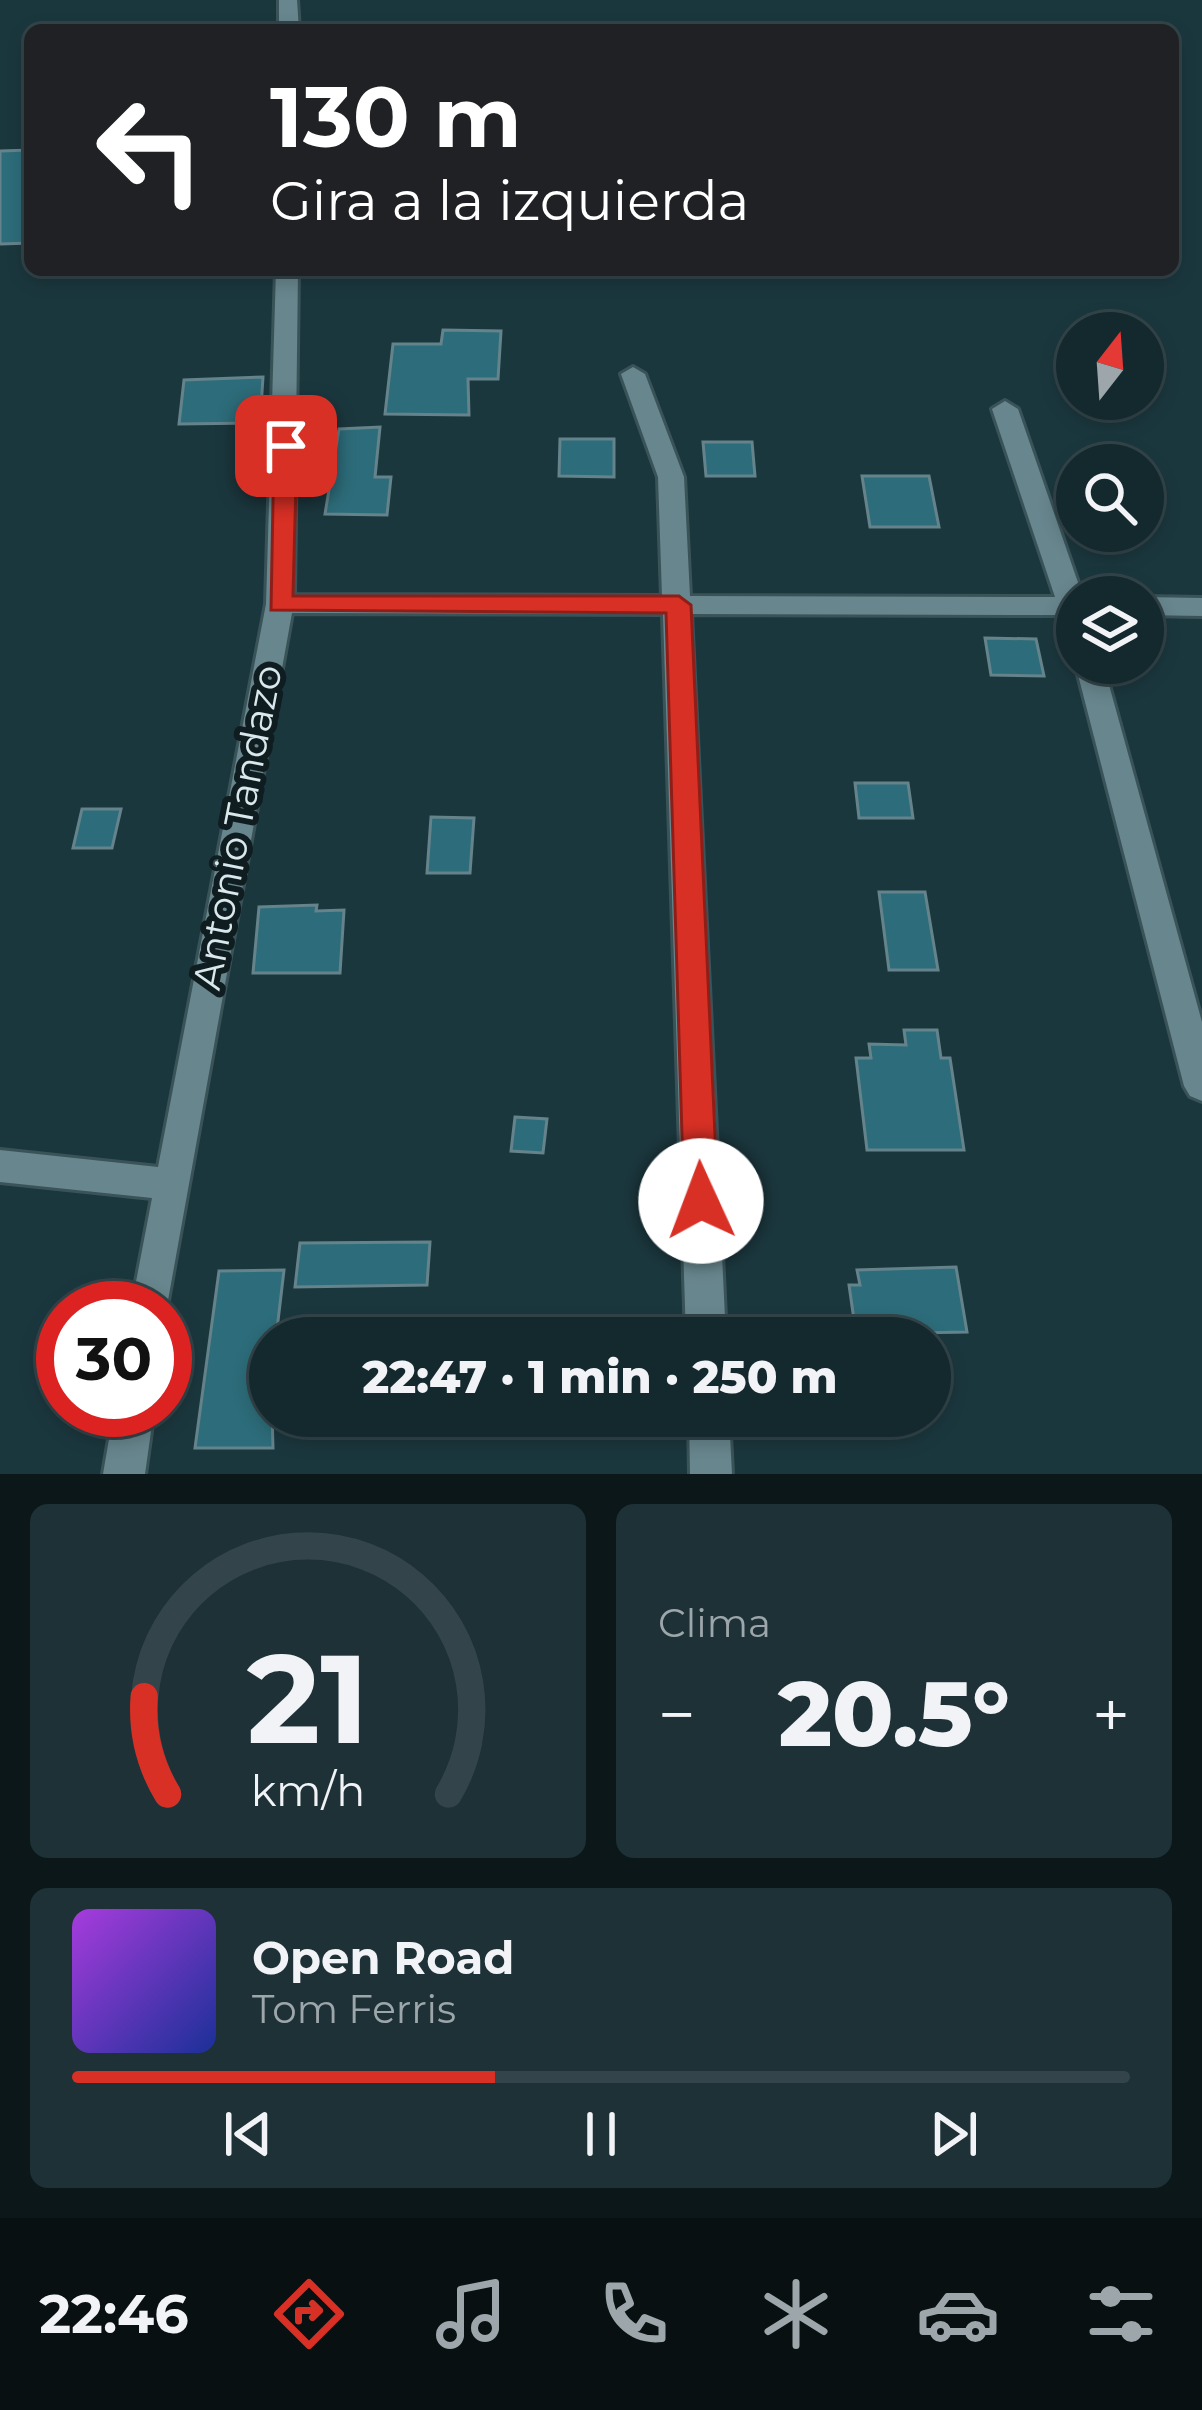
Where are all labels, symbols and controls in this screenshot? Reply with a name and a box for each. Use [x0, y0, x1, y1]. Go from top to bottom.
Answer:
text: 130 m [270, 66, 522, 168]
icon: left [72, 72, 228, 228]
text: Gira a la izquierda [270, 168, 749, 234]
north arrow [1056, 312, 1164, 420]
map controls [1056, 312, 1164, 684]
pin [235, 395, 337, 497]
icon: arrive [253, 413, 319, 479]
button: search [1056, 444, 1164, 552]
button: layers [1056, 576, 1164, 684]
street label: Antonio Tandazo [182, 661, 292, 993]
position arrow [638, 1138, 764, 1264]
speed limit sign: 30 [36, 1281, 192, 1437]
text: 22:47 · 1 min · 250 m [362, 1349, 838, 1404]
text: Clima [658, 1599, 771, 1647]
text: 21 [247, 1622, 369, 1774]
text: 20.5° [778, 1659, 1010, 1769]
text: − [658, 1674, 696, 1755]
text: + [1092, 1674, 1130, 1755]
text: km/h [251, 1764, 365, 1817]
text: Open Road [252, 1930, 514, 1985]
text: Tom Ferris [252, 1985, 456, 2033]
icon: previous [215, 2101, 281, 2167]
icon: pause [568, 2101, 634, 2167]
icon: next [921, 2101, 987, 2167]
icon: directions [267, 2272, 351, 2356]
icon: music [429, 2272, 513, 2356]
icon: phone [592, 2272, 676, 2356]
icon: climate [754, 2272, 838, 2356]
icon: car [916, 2272, 1000, 2356]
icon: filters [1079, 2272, 1163, 2356]
text: 22:46 [39, 2281, 189, 2347]

